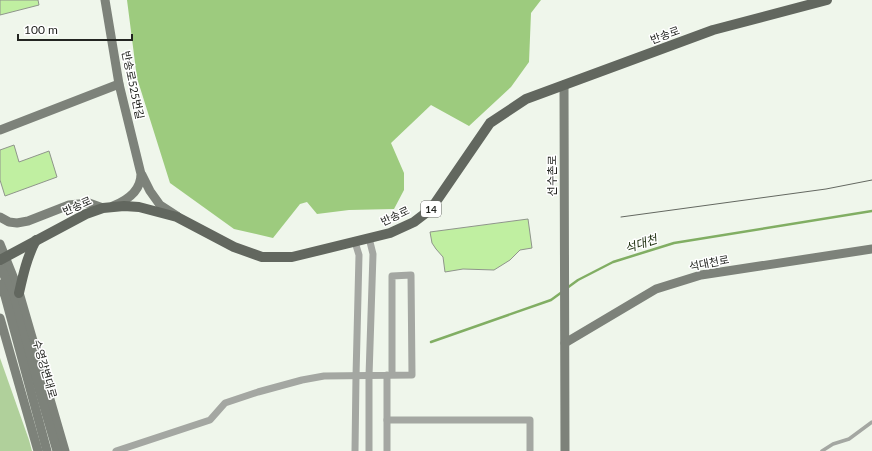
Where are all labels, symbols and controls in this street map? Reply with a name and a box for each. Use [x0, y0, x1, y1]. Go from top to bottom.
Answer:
scale bar [18, 16, 132, 42]
text: 100 m [24, 22, 58, 37]
street label: 반송로 [648, 23, 681, 46]
street label: 반송로525번길 [120, 49, 147, 120]
street label: 선수촌로 [545, 156, 558, 196]
street label: 반송로 [60, 193, 93, 218]
road number: 14 [421, 201, 441, 217]
street label: 반송로 [378, 203, 411, 228]
water label: 석대천 [623, 231, 661, 256]
street label: 석대천로 [688, 252, 730, 273]
street label: 수영강변대로 [31, 338, 60, 400]

